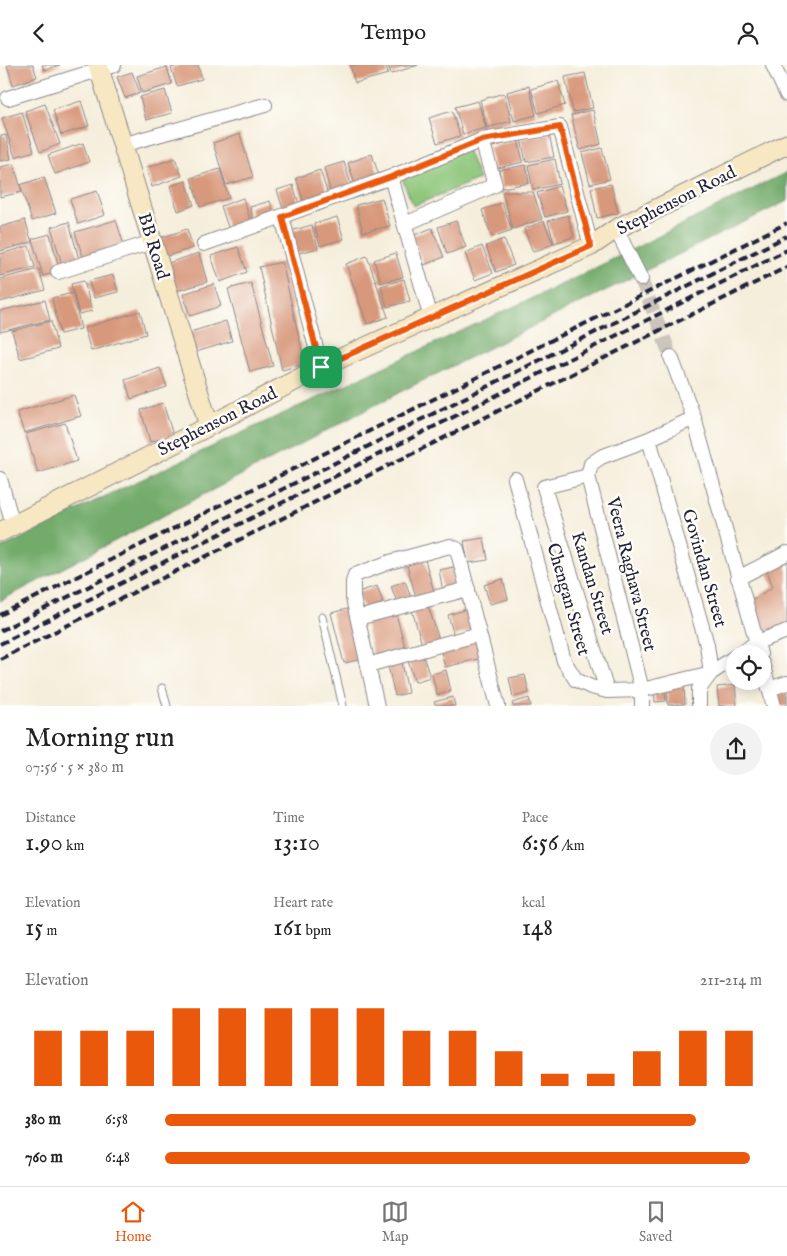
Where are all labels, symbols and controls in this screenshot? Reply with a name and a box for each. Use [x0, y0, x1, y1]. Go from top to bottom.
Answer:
icon: back [25, 19, 53, 47]
text: Tempo [361, 19, 426, 47]
icon: person [734, 19, 762, 47]
street label: Stephenson Road [613, 161, 741, 241]
street label: BB Road [132, 210, 174, 283]
pin [300, 346, 342, 388]
icon: arrive [307, 353, 335, 381]
street label: Stephenson Road [154, 382, 282, 462]
street label: Veera Raghava Street [600, 494, 661, 654]
street label: Govindan Street [676, 507, 731, 630]
street label: Kandan Street [565, 529, 618, 637]
street label: Chengan Street [541, 540, 595, 658]
map controls [726, 645, 771, 690]
button: locate [726, 645, 771, 690]
text: Morning run [25, 721, 175, 756]
button: share [710, 723, 762, 775]
text: 07:56 · 5 × 380 m [25, 758, 124, 778]
text: Distance [25, 809, 76, 827]
text: Time [273, 809, 304, 827]
text: Pace [522, 809, 548, 827]
text: 1.90 [25, 827, 63, 859]
text: 13:10 [273, 827, 320, 859]
text: 6:56 [522, 827, 558, 859]
text: km [63, 837, 84, 855]
text: /km [558, 837, 584, 855]
text: Elevation [25, 894, 81, 912]
text: Heart rate [273, 894, 333, 912]
text: kcal [522, 894, 545, 912]
text: 15 [25, 912, 43, 944]
text: 161 [273, 912, 302, 944]
text: 148 [522, 912, 553, 944]
text: m [43, 922, 57, 940]
text: bpm [302, 922, 331, 940]
text: Elevation [25, 971, 88, 991]
text: 211–214 m [700, 971, 762, 991]
text: 380 m [25, 1110, 61, 1130]
text: 6:58 [105, 1110, 128, 1130]
text: 760 m [25, 1148, 63, 1168]
text: 6:48 [105, 1148, 130, 1168]
tab: Home [115, 1198, 151, 1246]
tab: Map [381, 1198, 409, 1246]
tab: Saved [639, 1198, 672, 1246]

